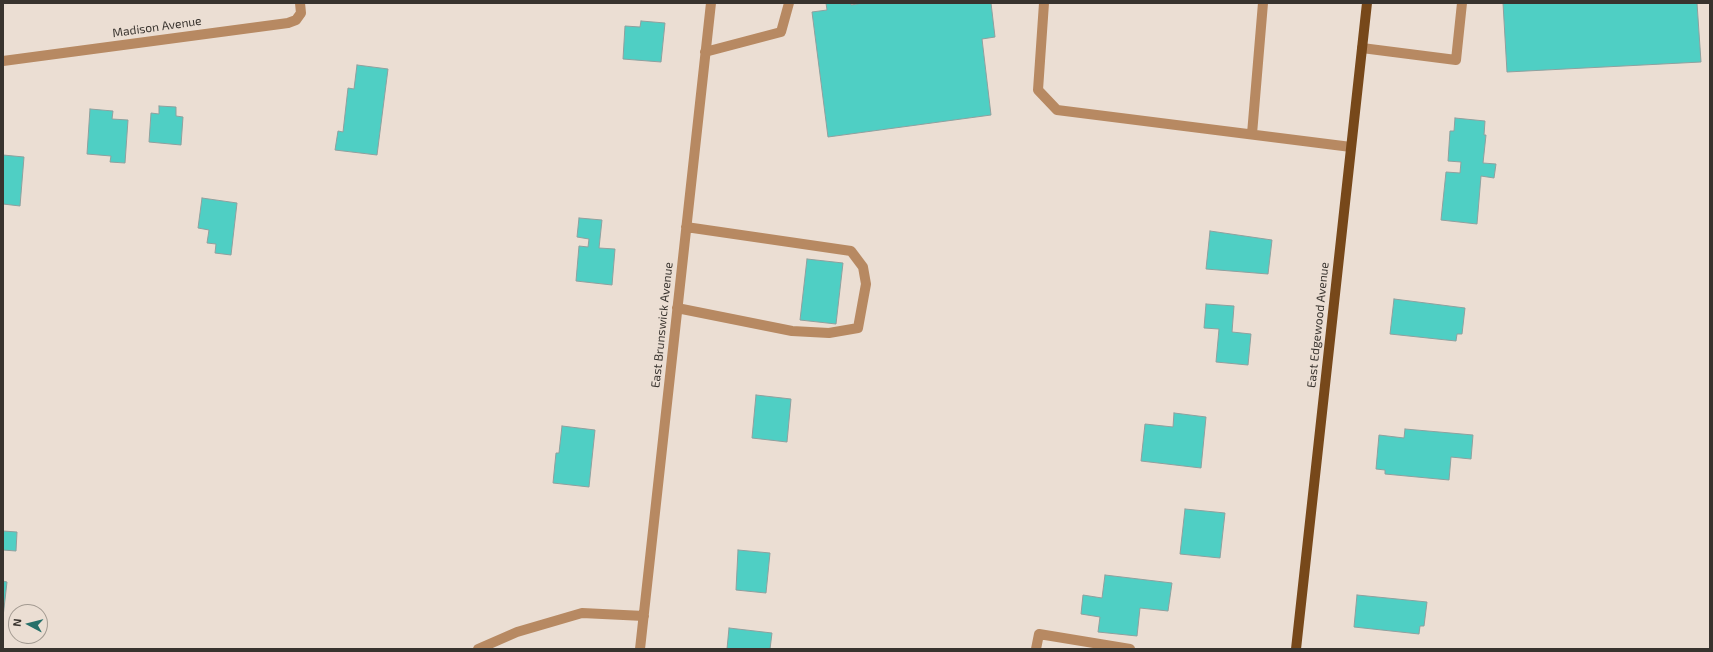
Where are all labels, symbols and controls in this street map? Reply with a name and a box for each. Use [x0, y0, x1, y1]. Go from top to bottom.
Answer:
street label: Madison Avenue [112, 14, 202, 40]
street label: East Brunswick Avenue [648, 261, 676, 389]
street label: East Edgewood Avenue [1304, 261, 1332, 389]
north arrow [8, 604, 48, 644]
text: N [10, 618, 24, 627]

